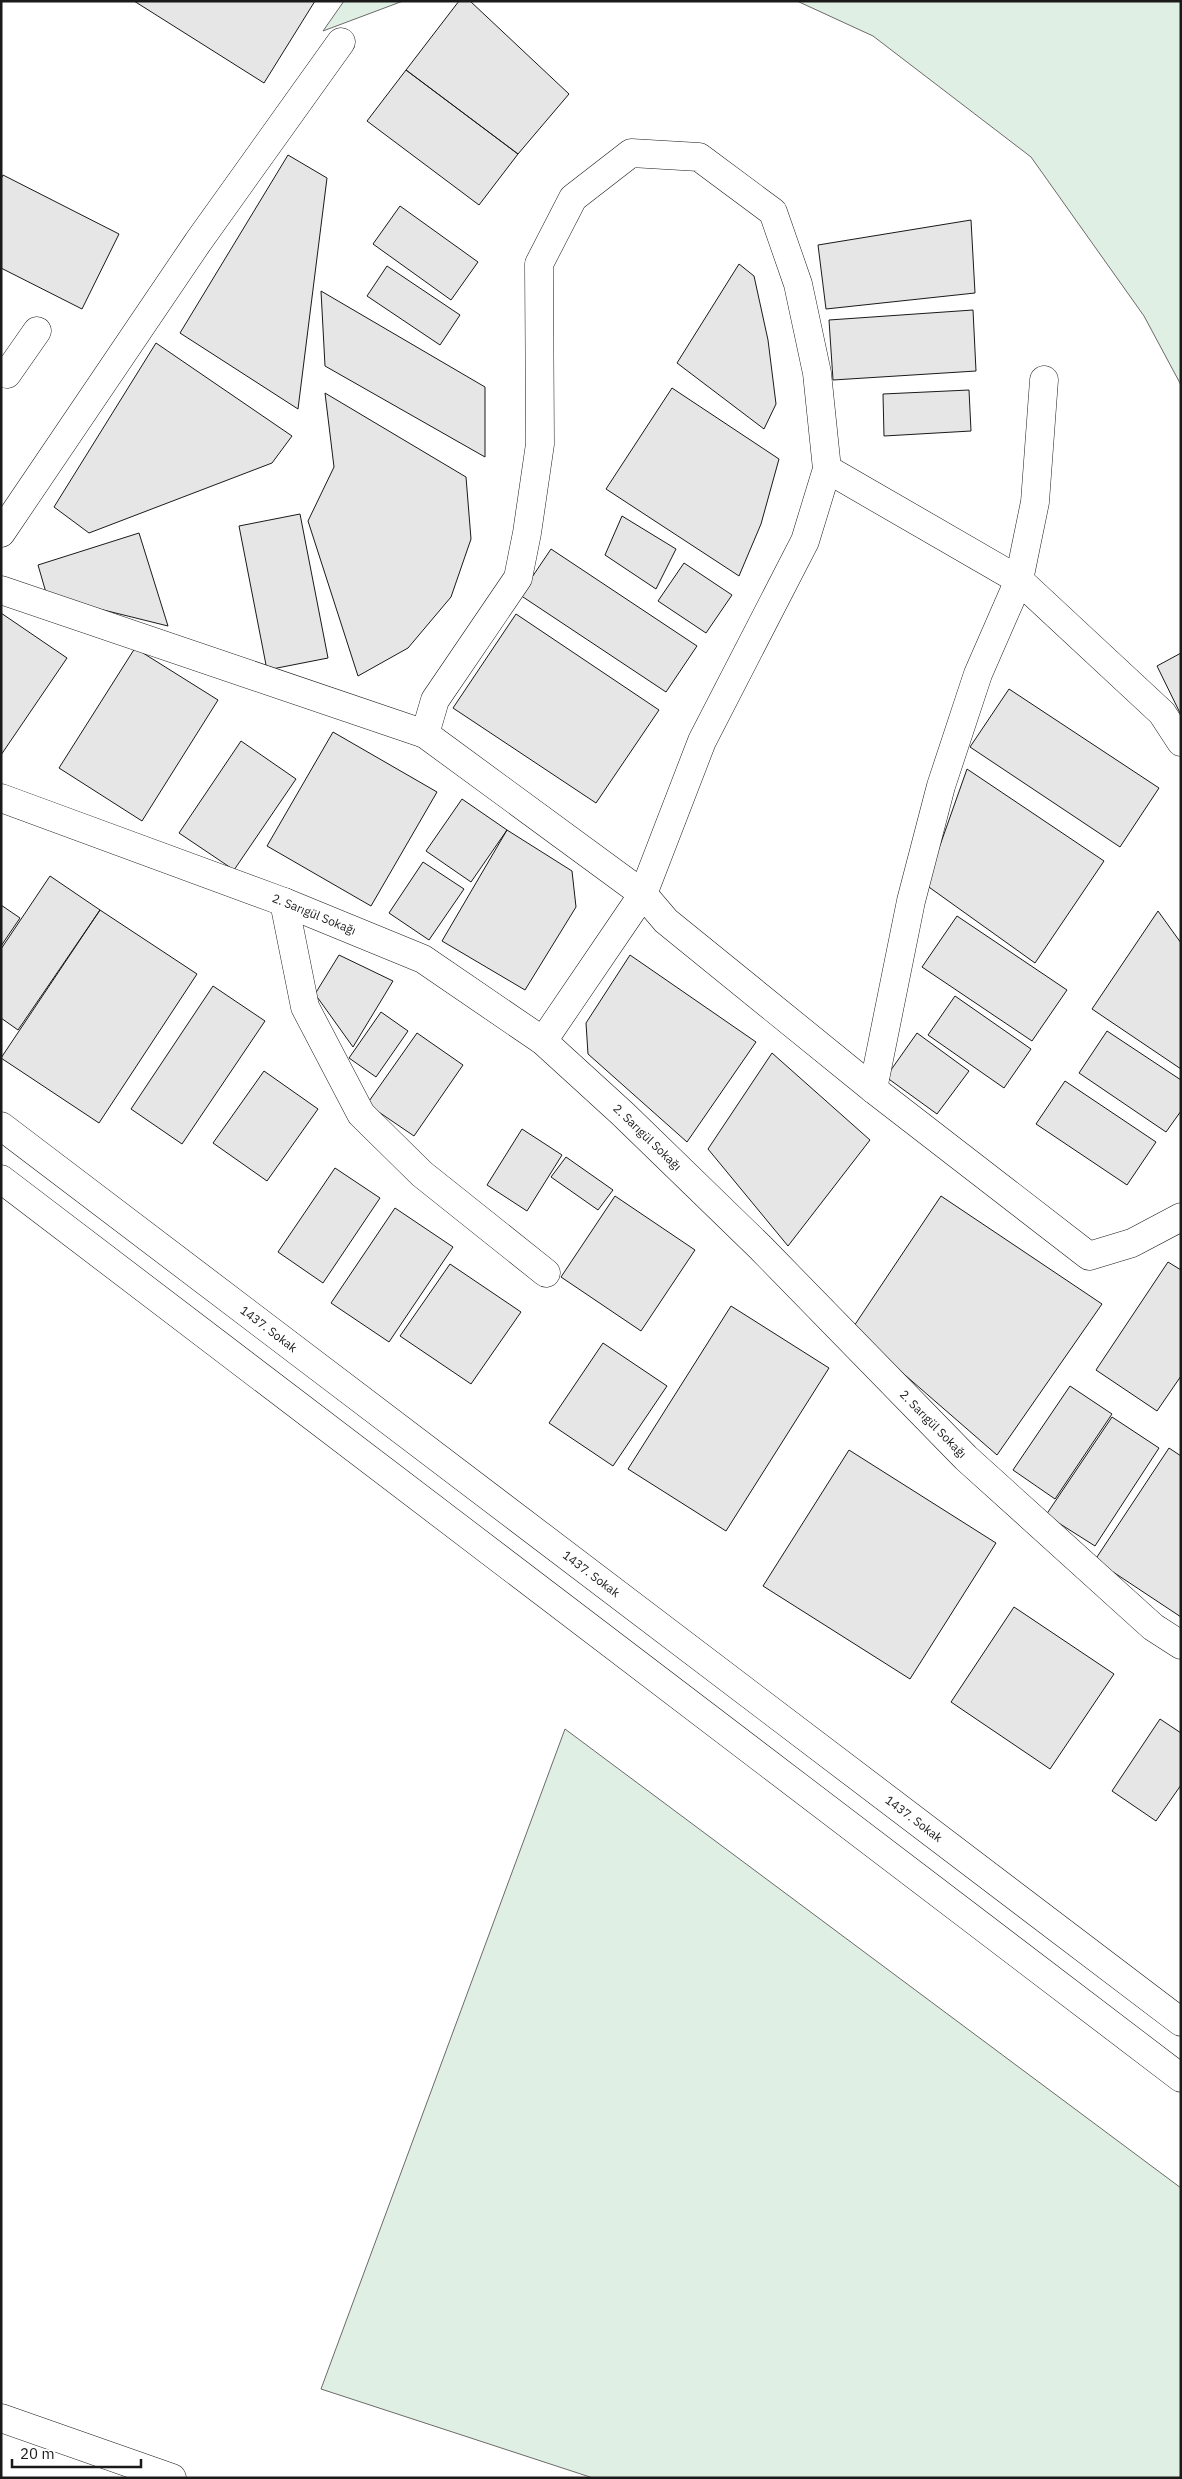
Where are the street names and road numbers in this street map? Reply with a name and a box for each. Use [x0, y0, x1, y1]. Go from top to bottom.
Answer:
street label: 2. Sarıgül Sokağı [270, 890, 358, 938]
street label: 2. Sarıgül Sokağı [610, 1101, 685, 1173]
street label: 1437. Sokak [237, 1302, 301, 1356]
street label: 2. Sarıgül Sokağı [897, 1387, 970, 1461]
street label: 1437. Sokak [560, 1547, 623, 1601]
street label: 1437. Sokak [883, 1792, 946, 1845]

